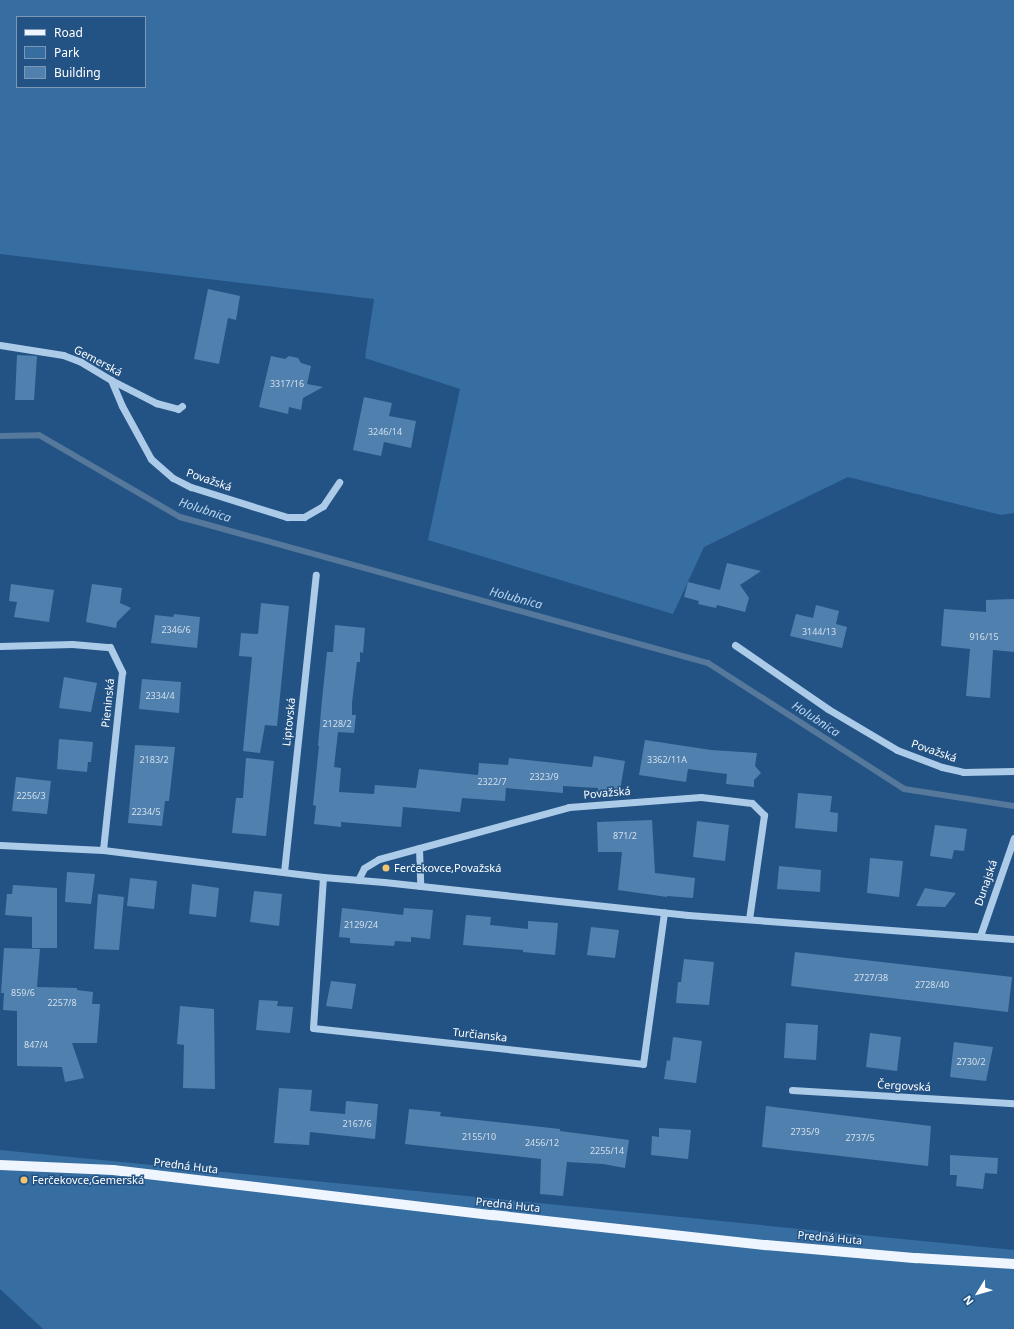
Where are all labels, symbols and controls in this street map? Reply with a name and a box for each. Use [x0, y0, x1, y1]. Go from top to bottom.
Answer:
legend [16, 16, 146, 88]
text: Road [54, 24, 83, 41]
text: Park [54, 44, 79, 61]
text: Building [54, 64, 101, 81]
street label: Gemerská [72, 343, 124, 379]
house number: 3317/16 [270, 379, 304, 389]
house number: 3246/14 [368, 427, 402, 437]
street label: Považská [184, 466, 234, 494]
water label: Holubnica [177, 495, 233, 525]
water label: Holubnica [488, 584, 544, 612]
house number: 2346/6 [161, 625, 191, 635]
house number: 3144/13 [802, 627, 836, 637]
house number: 916/15 [969, 632, 999, 642]
street label: Pieninská [99, 678, 117, 728]
house number: 2334/4 [145, 691, 175, 701]
street label: Liptovská [280, 697, 298, 747]
water label: Holubnica [789, 698, 843, 740]
house number: 2128/2 [322, 719, 352, 729]
street label: Považská [909, 737, 959, 765]
house number: 2183/2 [139, 755, 169, 765]
house number: 3362/11A [647, 755, 687, 765]
house number: 2323/9 [529, 772, 559, 782]
house number: 2322/7 [477, 777, 507, 787]
street label: Považská [583, 784, 631, 802]
house number: 2256/3 [16, 791, 46, 801]
house number: 2234/5 [131, 807, 161, 817]
house number: 871/2 [613, 831, 637, 841]
street label: Dunajská [972, 858, 1000, 908]
place label: Ferčekovce,Považská [394, 861, 501, 875]
marker: Ferčekovce,Považská [381, 863, 391, 873]
house number: 2129/24 [344, 920, 378, 930]
house number: 2727/38 [854, 973, 888, 983]
house number: 2728/40 [915, 980, 949, 990]
house number: 859/6 [11, 988, 35, 998]
house number: 2257/8 [47, 998, 77, 1008]
street label: Turčianska [452, 1026, 508, 1044]
house number: 847/4 [24, 1040, 48, 1050]
house number: 2730/2 [956, 1057, 986, 1067]
street label: Čergovská [877, 1078, 931, 1094]
house number: 2167/6 [342, 1119, 372, 1129]
house number: 2735/9 [790, 1127, 820, 1137]
house number: 2155/10 [462, 1132, 496, 1142]
house number: 2737/5 [845, 1133, 875, 1143]
house number: 2456/12 [525, 1138, 559, 1148]
house number: 2255/14 [590, 1146, 624, 1156]
street label: Predná Huta [153, 1155, 219, 1177]
place label: Ferčekovce,Gemerská [32, 1173, 144, 1187]
marker: Ferčekovce,Gemerská [19, 1175, 29, 1185]
street label: Predná Huta [475, 1195, 541, 1215]
street label: Predná Huta [797, 1229, 863, 1247]
north arrow [958, 1273, 998, 1313]
text: N [959, 1292, 977, 1309]

